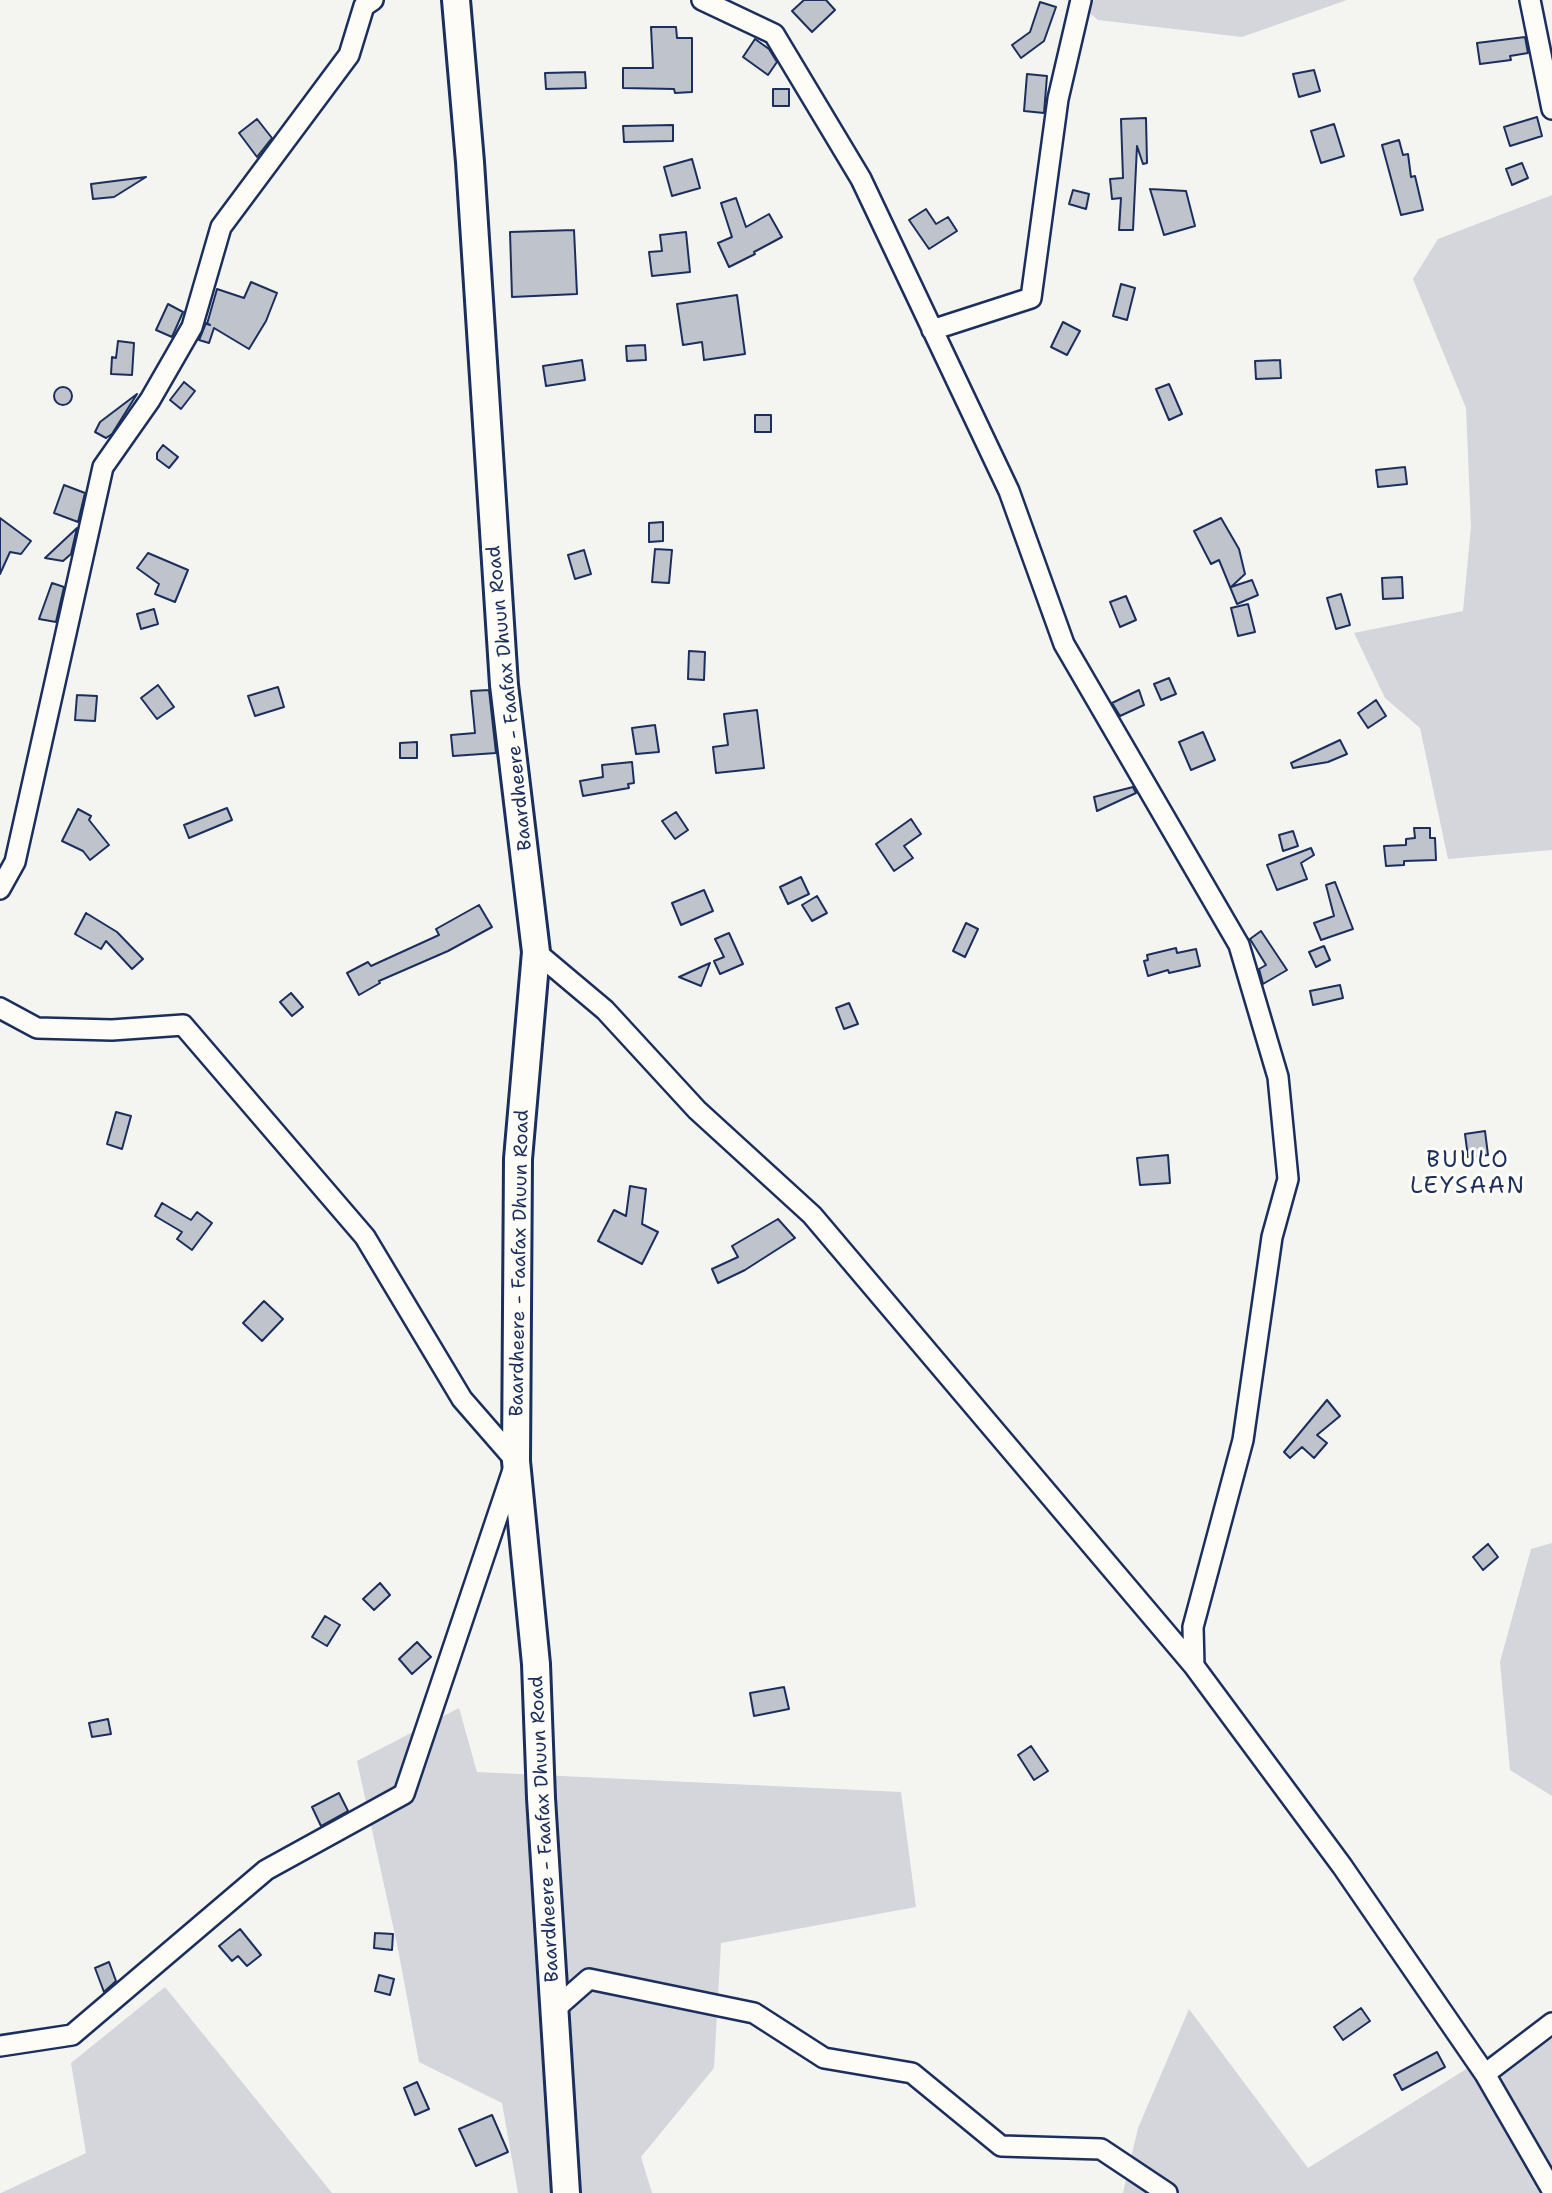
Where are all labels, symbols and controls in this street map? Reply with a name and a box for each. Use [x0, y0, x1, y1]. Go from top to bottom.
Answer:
street label: Baardheere - Faafax Dhuun Road [483, 544, 537, 852]
street label: Baardheere - Faafax Dhuun Road [506, 1109, 534, 1417]
district label: BUULO LEYSAAN [1411, 1147, 1525, 1201]
street label: Baardheere - Faafax Dhuun Road [526, 1675, 564, 1983]

